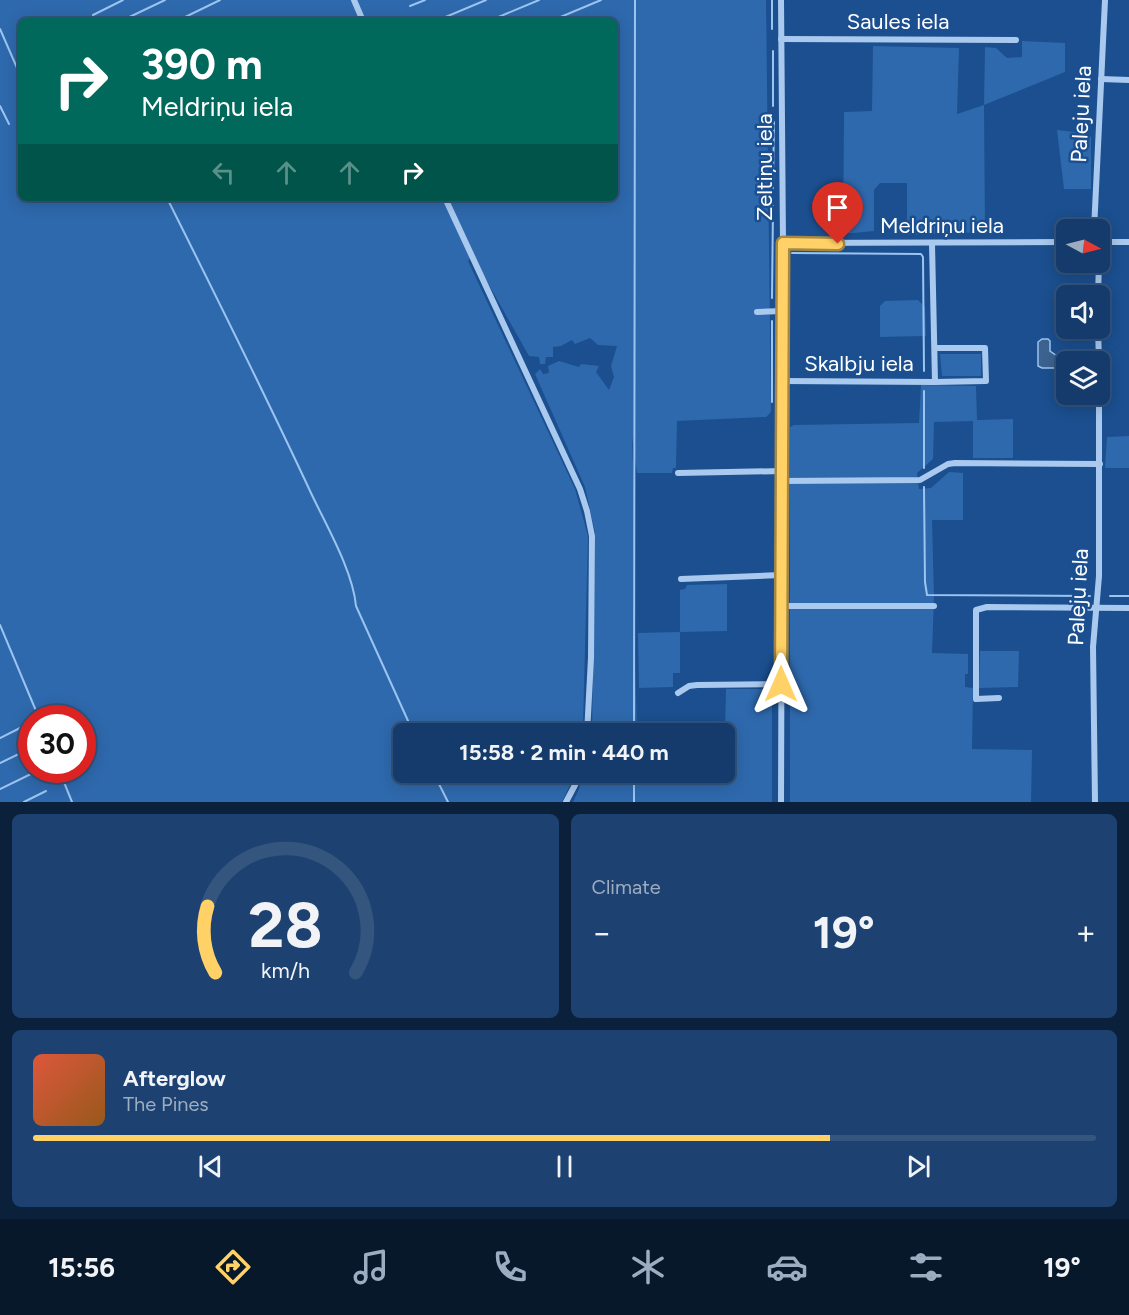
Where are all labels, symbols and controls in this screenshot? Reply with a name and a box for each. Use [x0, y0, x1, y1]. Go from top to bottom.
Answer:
street label: Saules iela [847, 8, 949, 35]
text: 390 m [141, 39, 263, 90]
icon: right [42, 42, 120, 120]
street label: Paleju iela [1065, 65, 1097, 163]
text: Meldriņu iela [141, 90, 293, 123]
street label: Zeltiņu iela [751, 113, 778, 221]
icon: left [207, 156, 240, 189]
icon: ahead [270, 156, 303, 189]
icon: ahead [333, 156, 366, 189]
icon: right [396, 156, 429, 189]
pin [812, 182, 863, 244]
icon: arrive [821, 191, 854, 224]
street label: Meldriņu iela [880, 212, 1004, 239]
north arrow [1056, 219, 1110, 273]
map controls [1056, 219, 1110, 405]
button: sound [1056, 285, 1110, 339]
street label: Skalbju iela [804, 350, 914, 377]
button: layers [1056, 351, 1110, 405]
street label: Paleju iela [1062, 548, 1094, 646]
position arrow [749, 652, 813, 716]
speed limit sign: 30 [18, 705, 96, 783]
text: 15:58 · 2 min · 440 m [459, 739, 669, 766]
text: Climate [592, 875, 661, 899]
text: 28 [248, 888, 322, 963]
text: 19° [813, 905, 875, 959]
text: − [592, 913, 612, 952]
text: + [1075, 913, 1096, 952]
text: km/h [261, 958, 310, 983]
text: Afterglow [123, 1065, 226, 1092]
text: The Pines [123, 1092, 209, 1116]
icon: previous [194, 1150, 227, 1183]
icon: pause [548, 1150, 581, 1183]
icon: next [902, 1150, 935, 1183]
icon: directions [212, 1246, 254, 1288]
icon: music [350, 1246, 392, 1288]
icon: phone [489, 1246, 531, 1288]
icon: climate [627, 1246, 669, 1288]
icon: car [766, 1246, 808, 1288]
icon: filters [905, 1246, 947, 1288]
text: 15:56 [48, 1251, 115, 1284]
text: 19° [1043, 1251, 1081, 1284]

